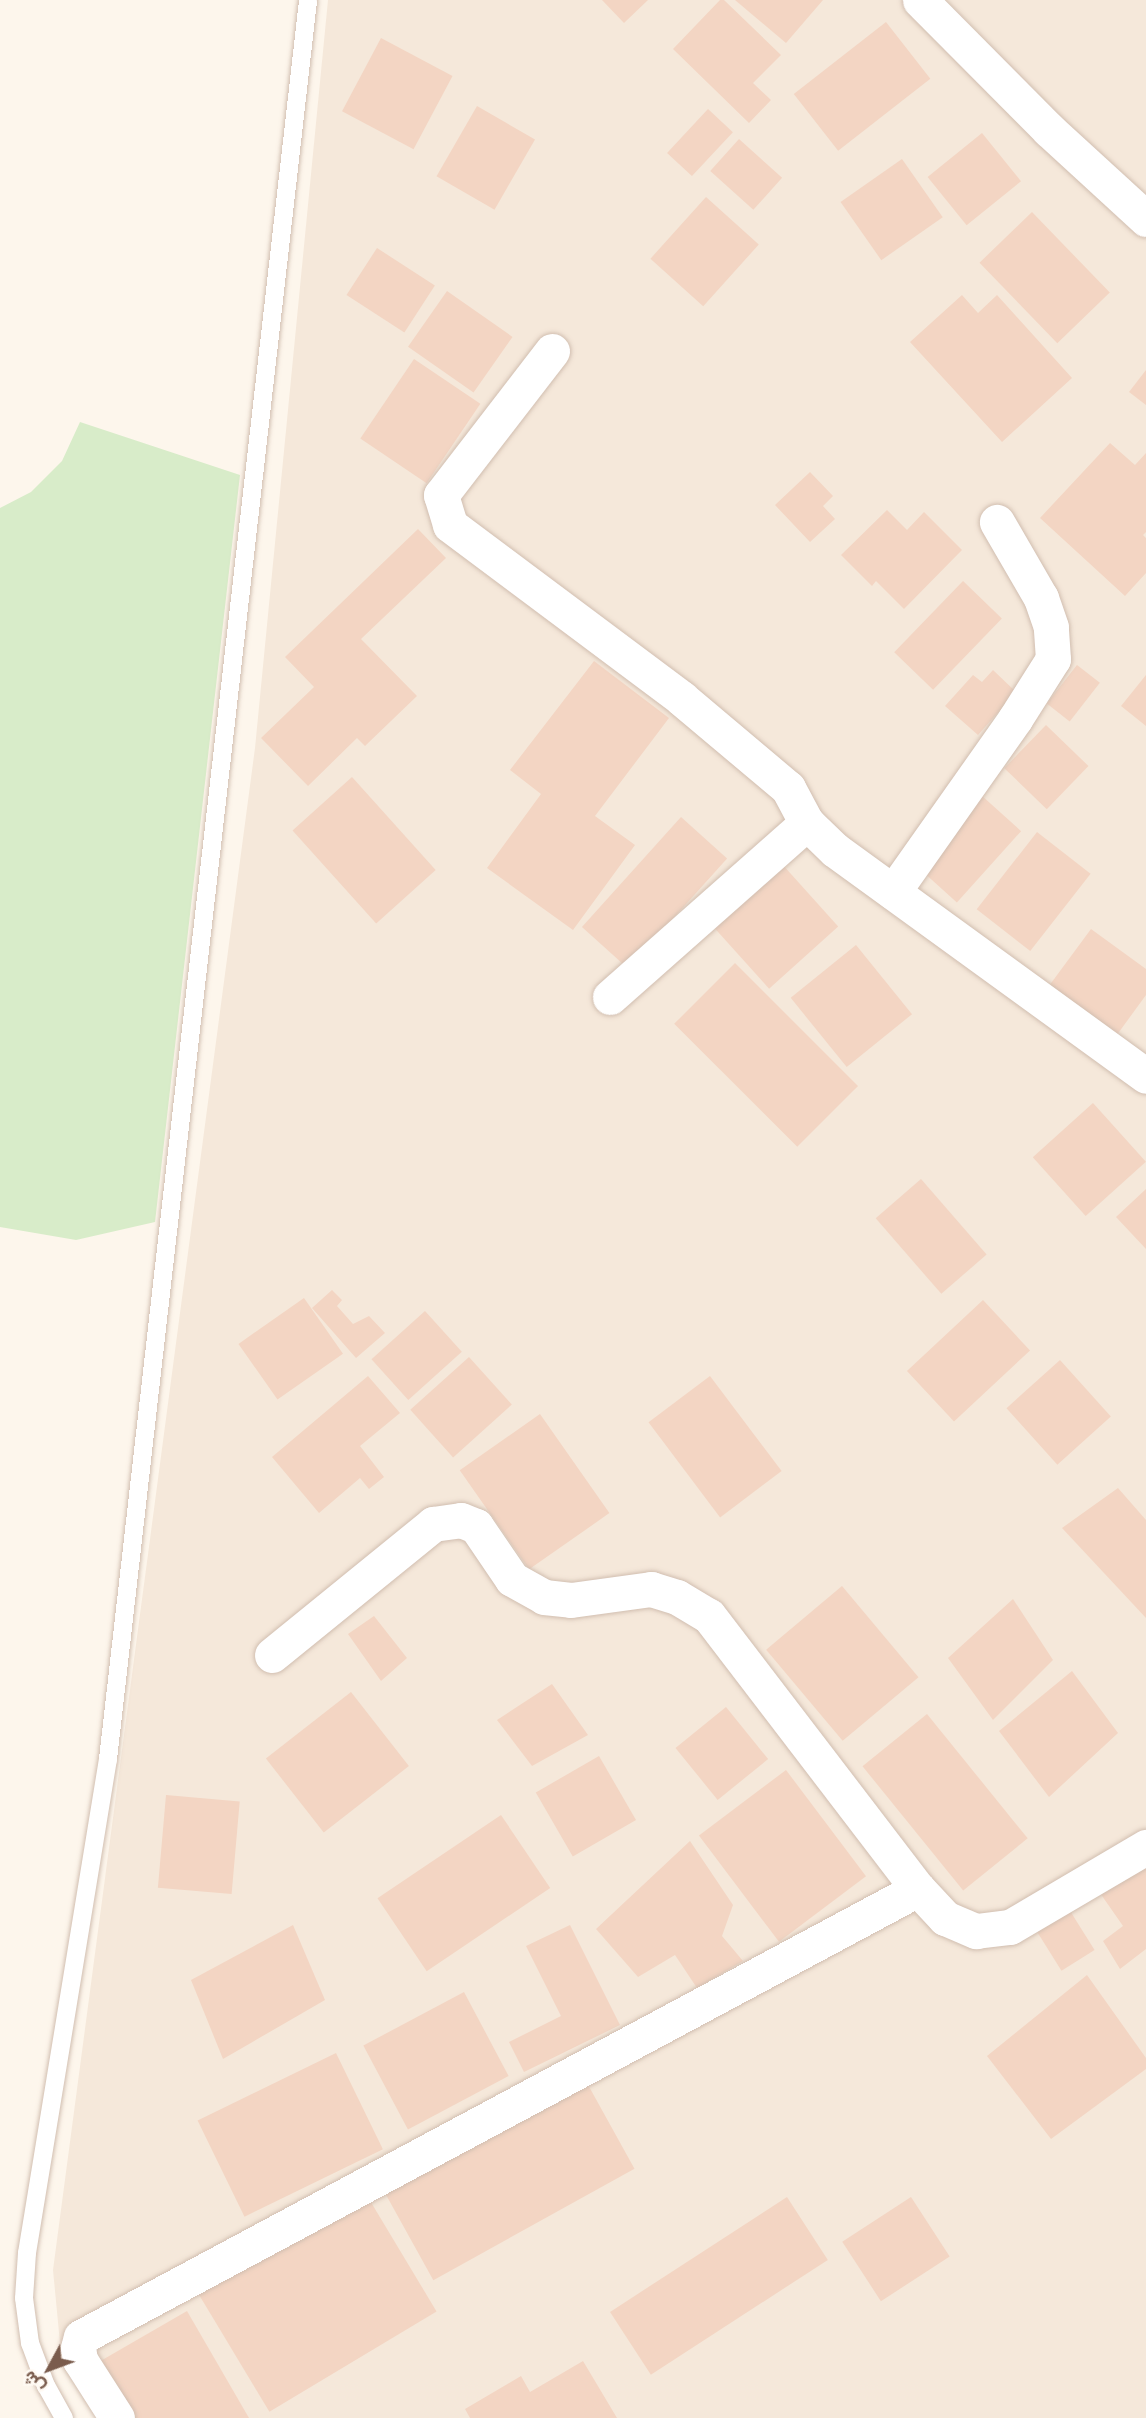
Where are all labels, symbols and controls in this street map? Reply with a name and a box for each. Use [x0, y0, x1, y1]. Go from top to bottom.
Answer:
north arrow [14, 2334, 84, 2404]
text: ش [16, 2366, 50, 2400]

